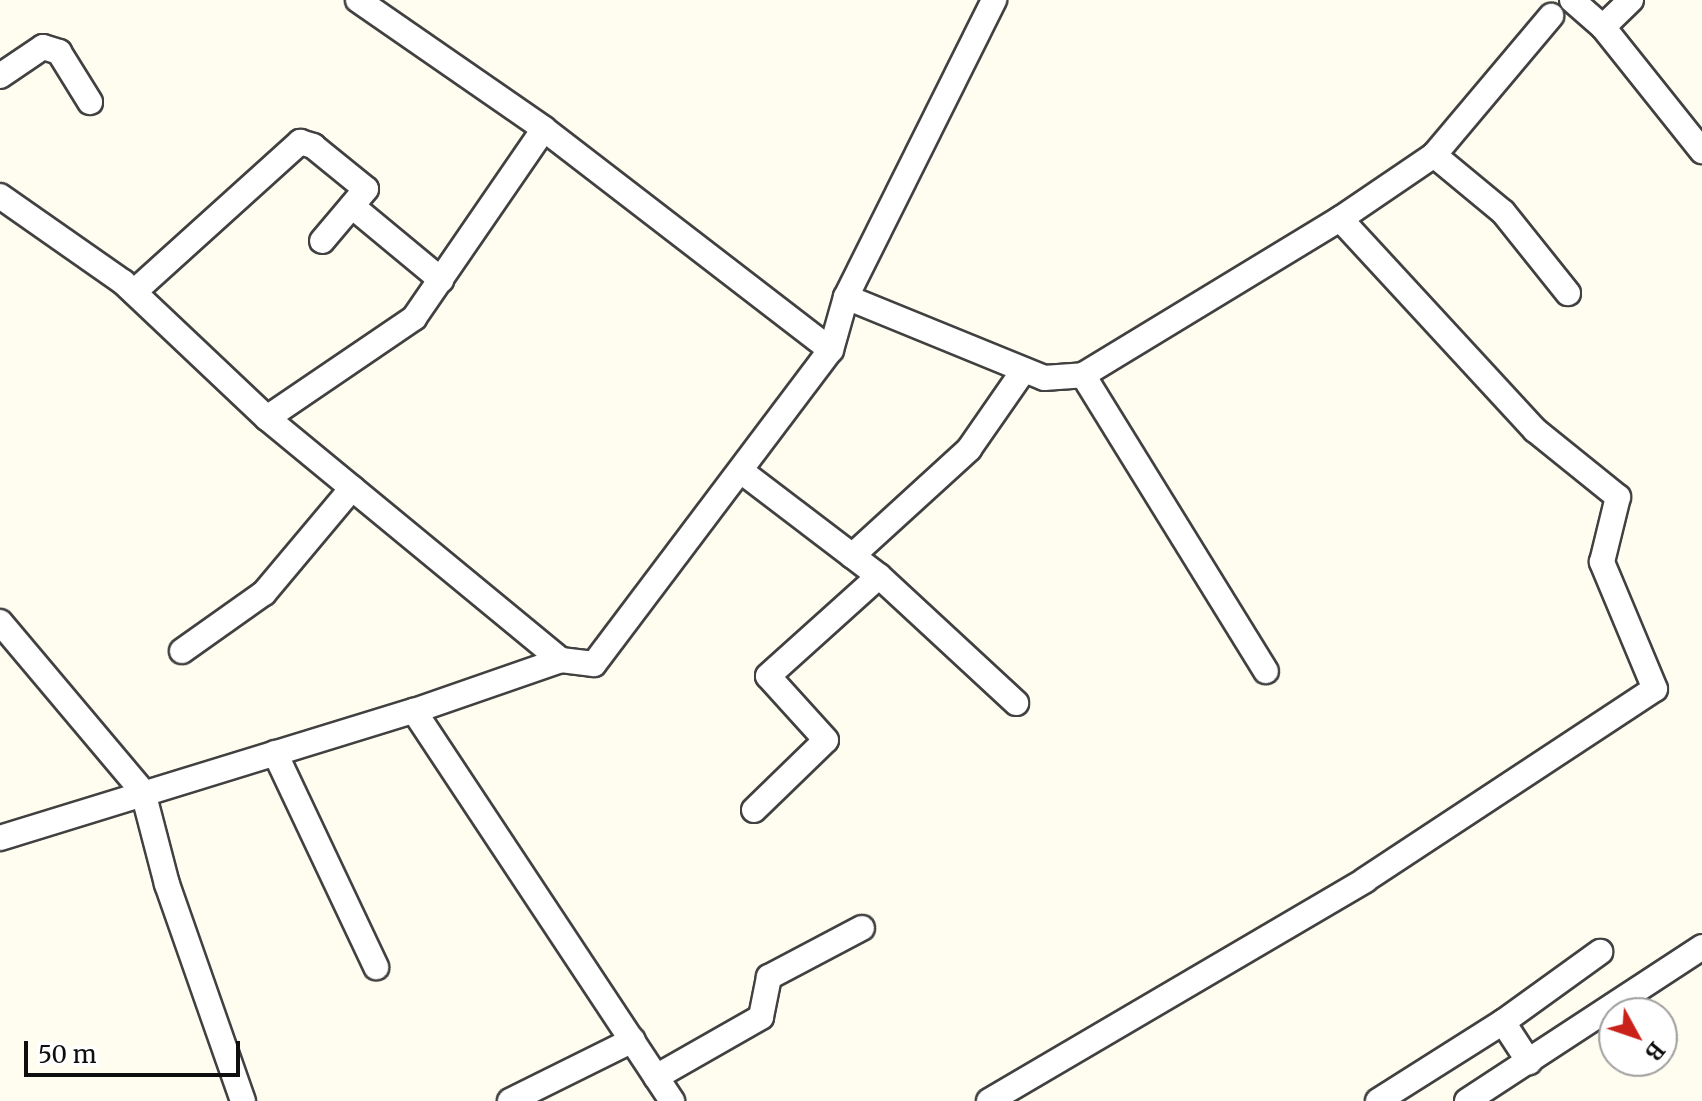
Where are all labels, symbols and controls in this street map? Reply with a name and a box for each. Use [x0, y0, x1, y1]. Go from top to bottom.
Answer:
north arrow [1598, 997, 1678, 1077]
scale bar [28, 1025, 244, 1075]
text: B [1639, 1036, 1671, 1066]
text: 50 m [38, 1039, 97, 1070]

